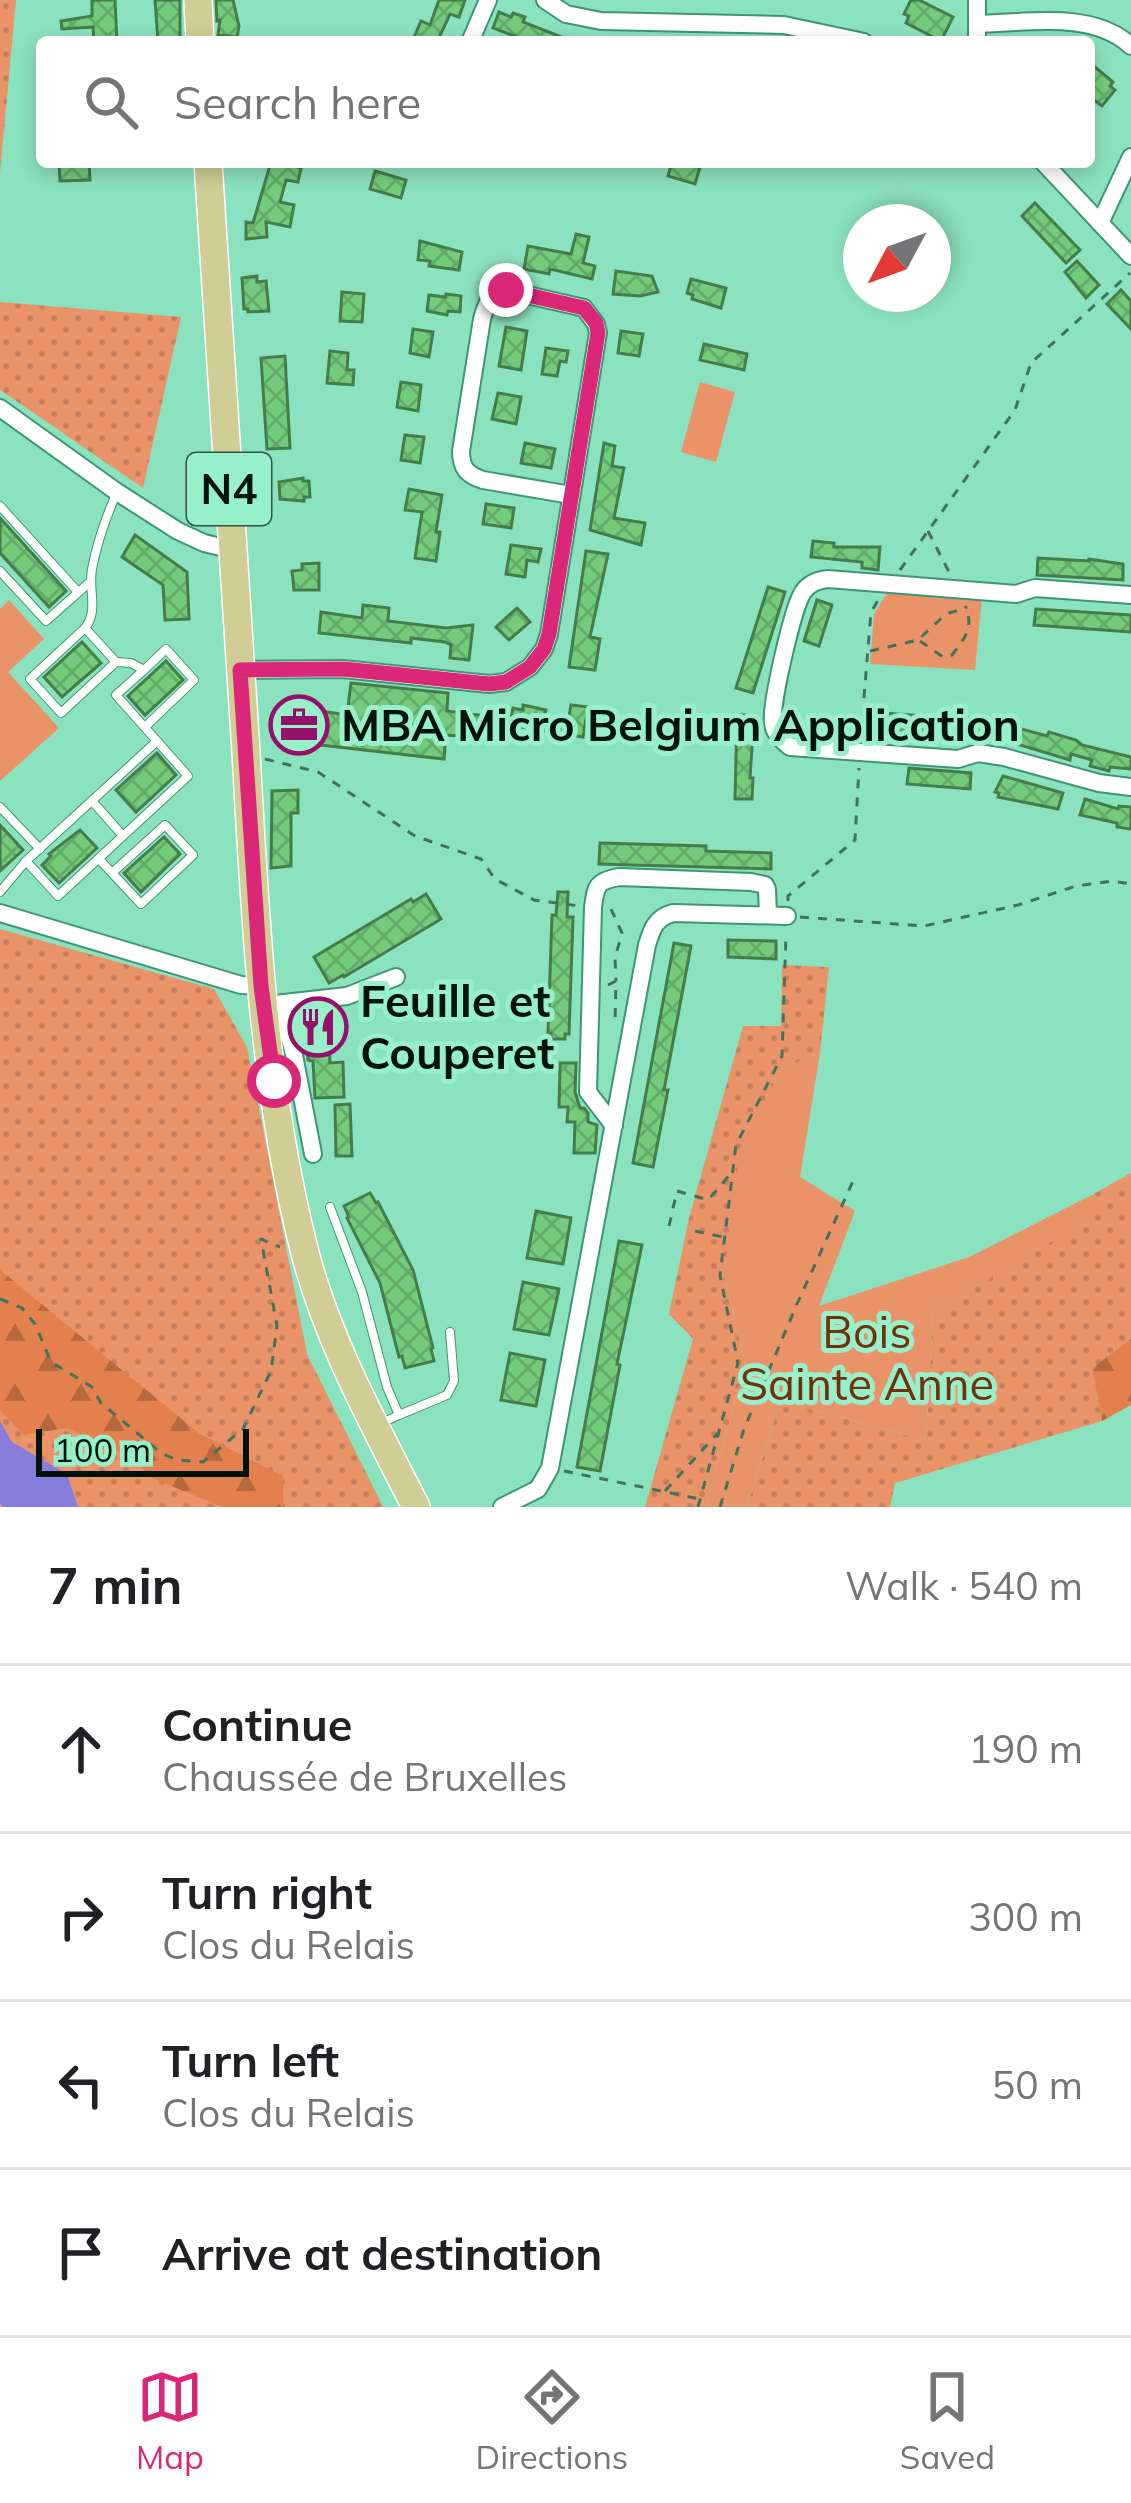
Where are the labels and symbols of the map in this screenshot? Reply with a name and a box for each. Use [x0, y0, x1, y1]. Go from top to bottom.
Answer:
north arrow [843, 204, 951, 312]
route end [479, 263, 533, 317]
road number: N4 [187, 453, 271, 525]
office icon: MBA Micro Belgium Application [268, 694, 330, 756]
place label: MBA Micro Belgium Application [341, 696, 1020, 752]
place label: Feuille et Couperet [360, 972, 554, 1080]
restaurant icon: Feuille et Couperet [287, 996, 349, 1058]
route start [247, 1054, 301, 1108]
park label: Bois Sainte Anne [740, 1303, 994, 1411]
scale bar [36, 1423, 249, 1476]

